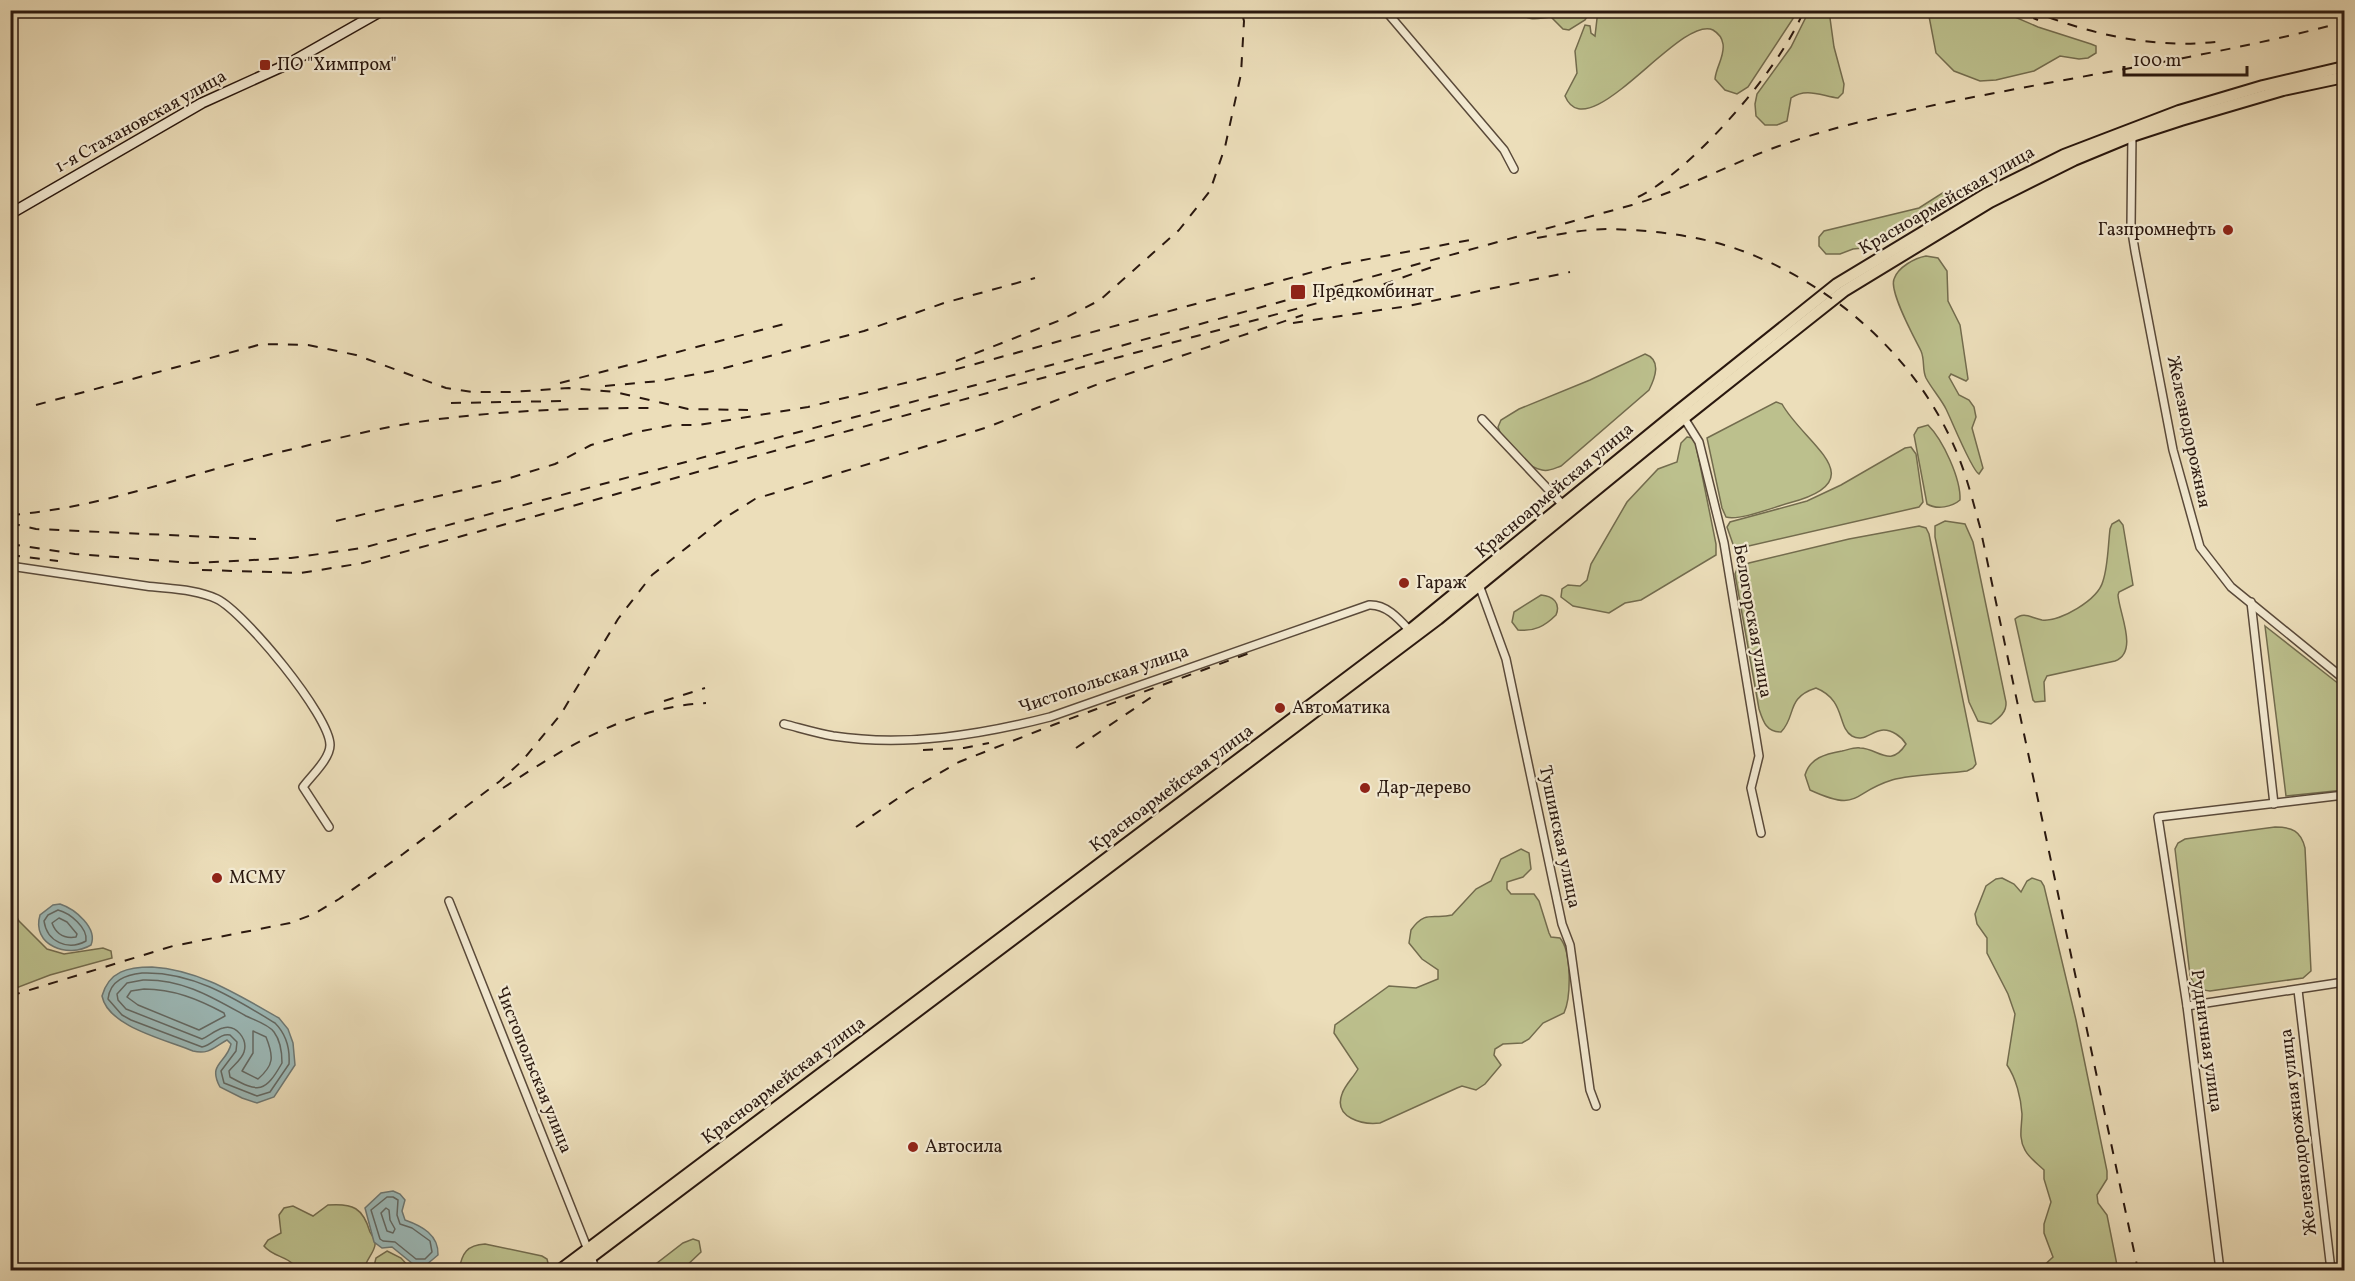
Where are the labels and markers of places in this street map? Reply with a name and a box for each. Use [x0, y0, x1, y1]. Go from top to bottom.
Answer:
place label: ПО "Химпром" [277, 53, 397, 78]
marker: ПО "Химпром" [258, 58, 272, 72]
place label: Газпромнефть [2098, 218, 2216, 243]
marker: Газпромнефть [2221, 223, 2235, 237]
place label: Предкомбинат [1312, 280, 1434, 305]
marker: Предкомбинат [1289, 283, 1307, 301]
place label: Гараж [1416, 571, 1467, 596]
marker: Гараж [1397, 576, 1411, 590]
place label: Автоматика [1292, 696, 1391, 721]
marker: Автоматика [1273, 701, 1287, 715]
place label: Дар-дерево [1377, 776, 1471, 801]
marker: Дар-дерево [1358, 781, 1372, 795]
place label: МСМУ [229, 866, 286, 891]
marker: МСМУ [210, 871, 224, 885]
place label: Автосила [925, 1135, 1003, 1160]
marker: Автосила [906, 1140, 920, 1154]

